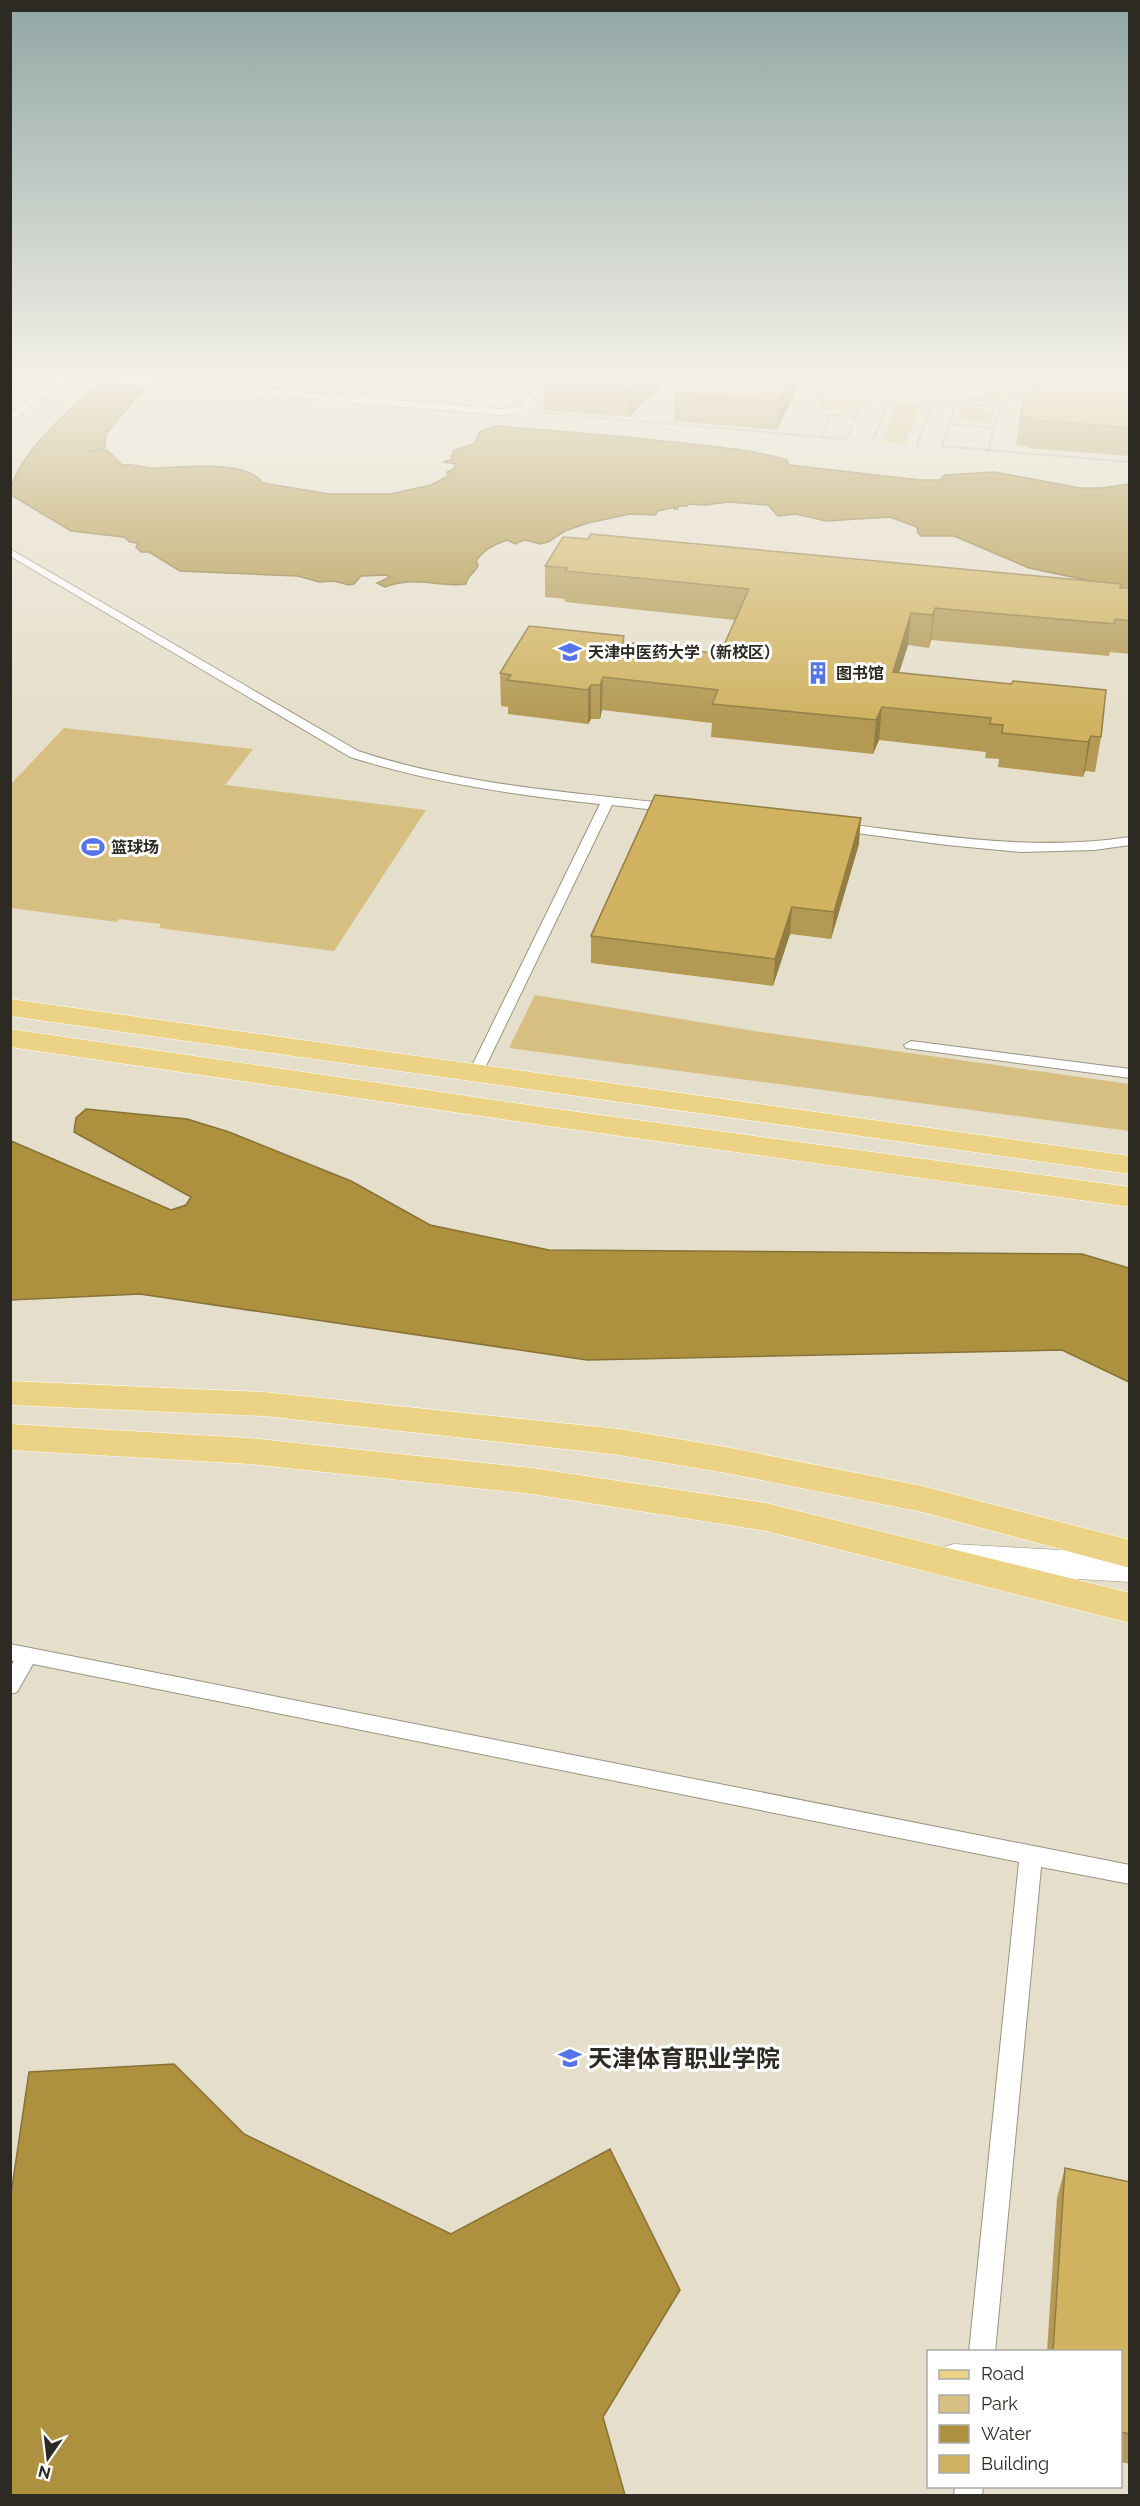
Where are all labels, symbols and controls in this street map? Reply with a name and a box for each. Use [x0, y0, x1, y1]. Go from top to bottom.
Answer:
school or university icon: 天津中医药大学（新校区） [557, 639, 583, 665]
place label: 天津中医药大学（新校区） [588, 643, 780, 662]
building icon: 图书馆 [805, 660, 831, 686]
place label: 图书馆 [836, 664, 884, 683]
sports icon: 篮球场 [80, 834, 106, 860]
place label: 篮球场 [111, 838, 159, 857]
place label: 天津体育职业学院 [588, 2044, 780, 2073]
school or university icon: 天津体育职业学院 [557, 2045, 583, 2071]
legend [927, 2350, 1122, 2488]
text: Road [981, 2363, 1024, 2384]
text: Park [981, 2393, 1018, 2414]
text: Water [981, 2423, 1032, 2444]
north arrow [18, 2428, 78, 2488]
text: Building [981, 2453, 1049, 2474]
text: N [36, 2461, 53, 2483]

